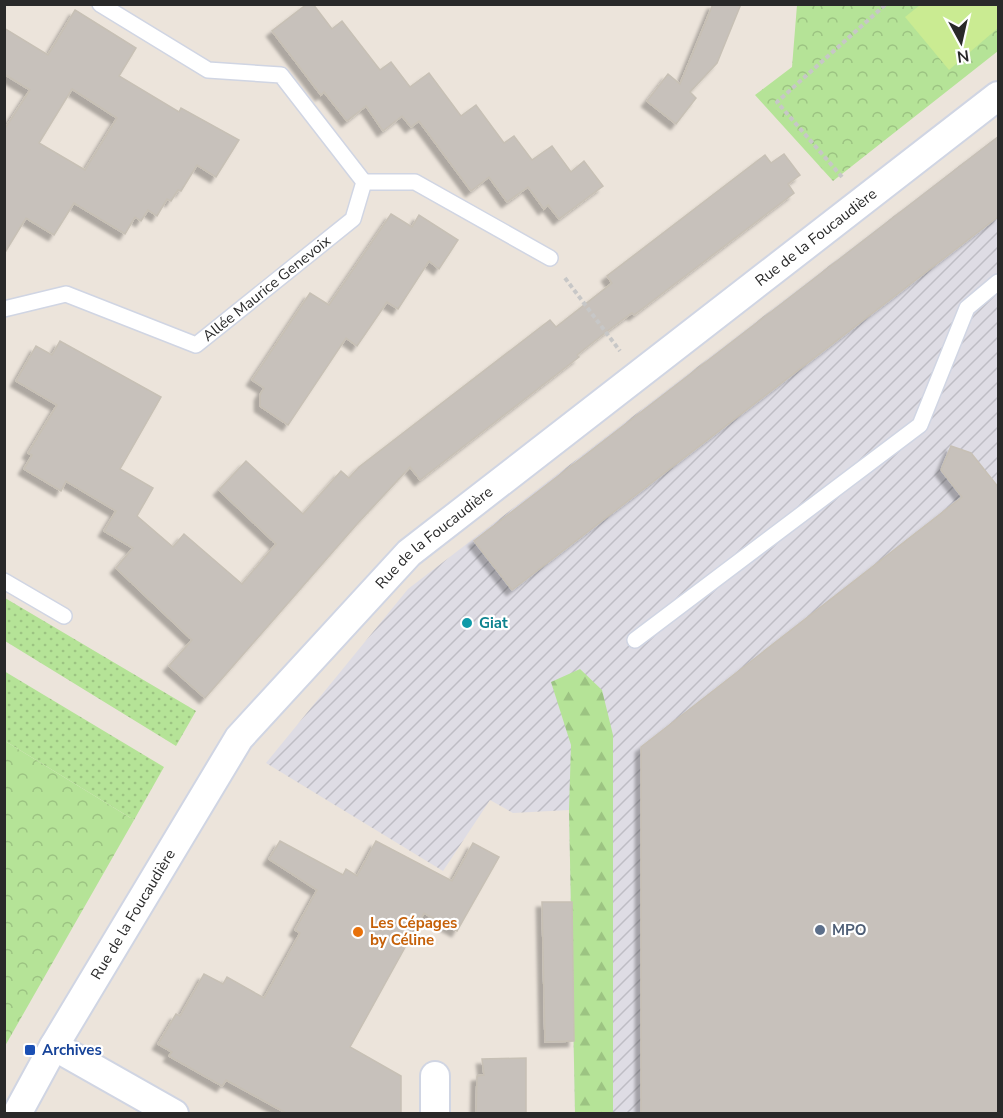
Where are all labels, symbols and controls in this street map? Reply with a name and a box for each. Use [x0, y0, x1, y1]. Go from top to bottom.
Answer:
north arrow [931, 12, 991, 72]
text: N [955, 44, 970, 68]
street label: Rue de la Foucaudière [751, 184, 881, 291]
street label: Allée Maurice Genevoix [198, 231, 335, 346]
street label: Rue de la Foucaudière [371, 482, 497, 593]
place label: Giat [479, 613, 508, 633]
marker: Giat [460, 616, 474, 630]
street label: Rue de la Foucaudière [86, 845, 180, 983]
place label: Les Cépages by Céline [370, 913, 457, 950]
place label: MPO [832, 920, 867, 940]
marker: MPO [813, 923, 827, 937]
marker: Les Cépages by Céline [351, 925, 365, 939]
place label: Archives [42, 1040, 102, 1060]
marker: Archives [23, 1043, 37, 1057]

